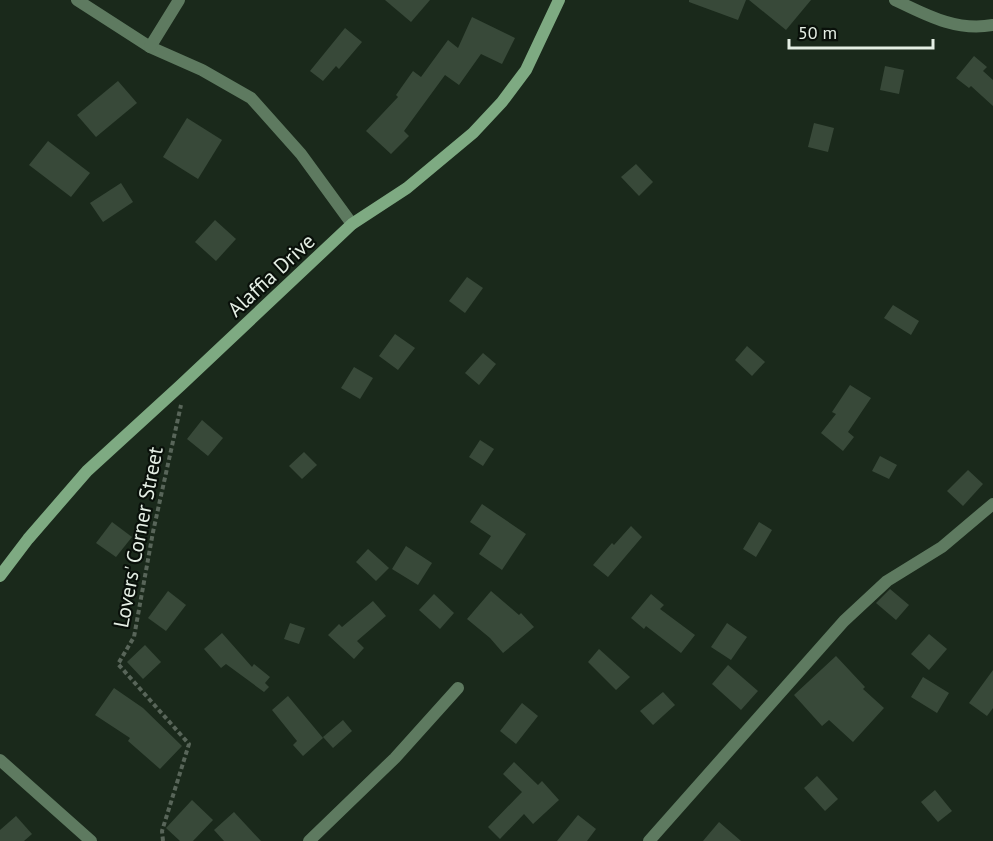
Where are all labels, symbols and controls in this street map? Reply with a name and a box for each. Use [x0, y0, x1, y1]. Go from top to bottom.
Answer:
scale bar [789, 12, 933, 50]
text: 50 m [798, 21, 837, 44]
street label: Alaffia Drive [222, 228, 320, 322]
street label: Lovers' Corner Street [107, 444, 169, 630]

